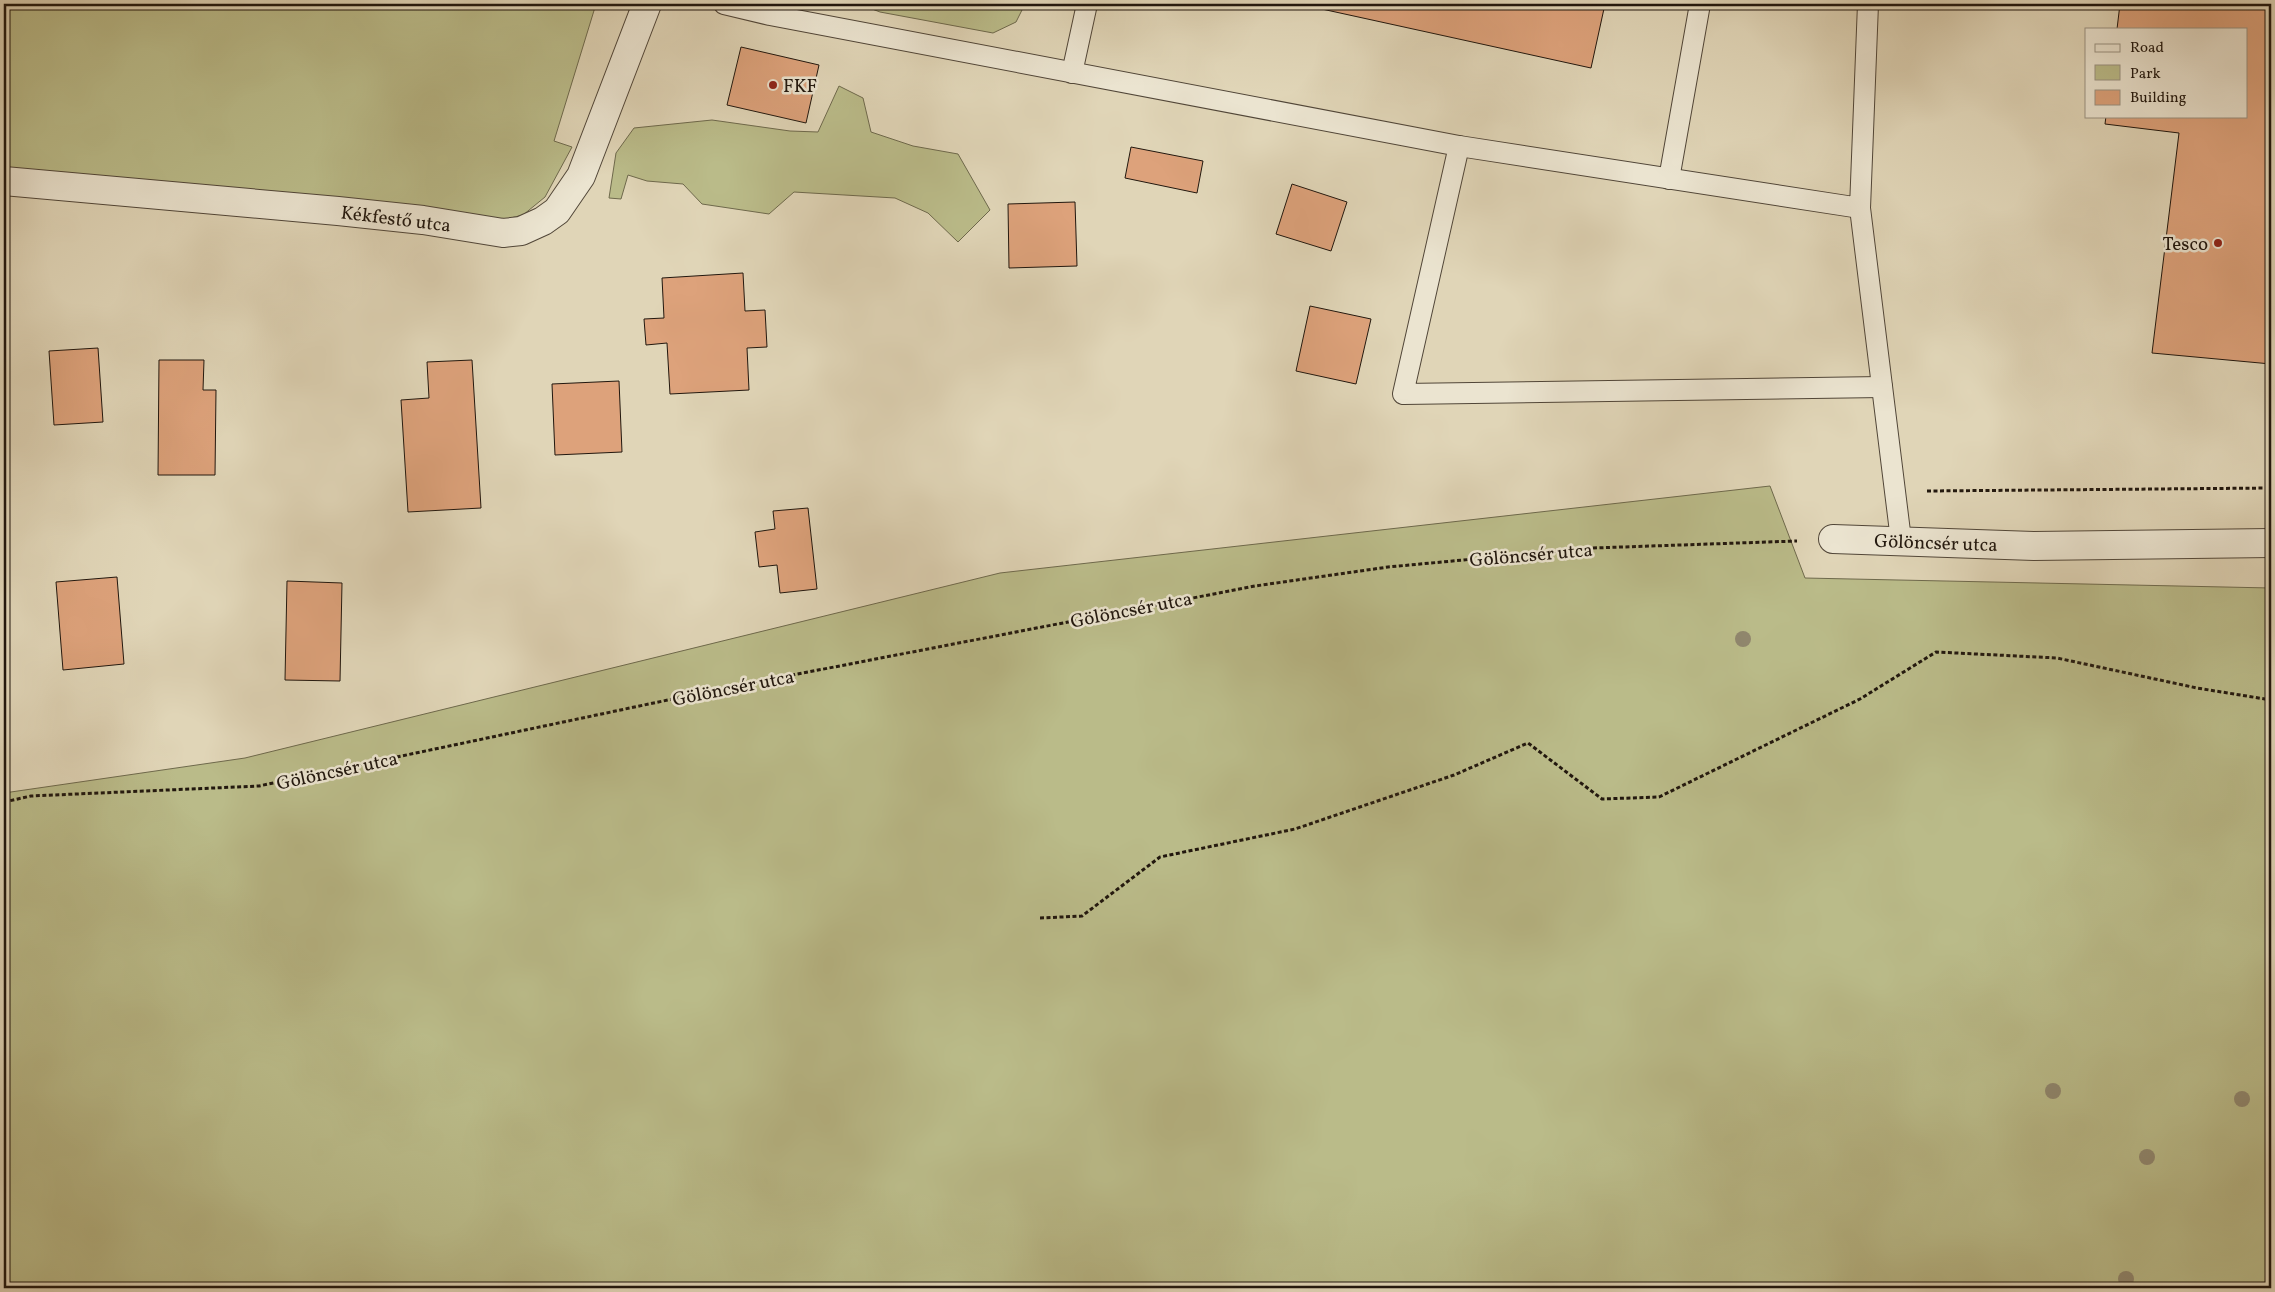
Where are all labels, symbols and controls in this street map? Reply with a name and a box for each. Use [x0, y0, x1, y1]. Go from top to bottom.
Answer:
legend [2085, 28, 2248, 118]
text: Road [2130, 38, 2164, 59]
text: Park [2130, 64, 2161, 85]
place label: FKF [783, 74, 817, 100]
marker: FKF [767, 79, 779, 91]
text: Building [2130, 88, 2187, 109]
street label: Kékfestő utca [339, 200, 452, 240]
place label: Tesco [2162, 232, 2208, 258]
marker: Tesco [2212, 237, 2224, 249]
street label: Gölöncsér utca [1874, 529, 1998, 559]
street label: Gölöncsér utca [1469, 538, 1594, 574]
street label: Gölöncsér utca [1068, 586, 1194, 636]
street label: Gölöncsér utca [670, 664, 796, 714]
street label: Gölöncsér utca [274, 746, 401, 798]

